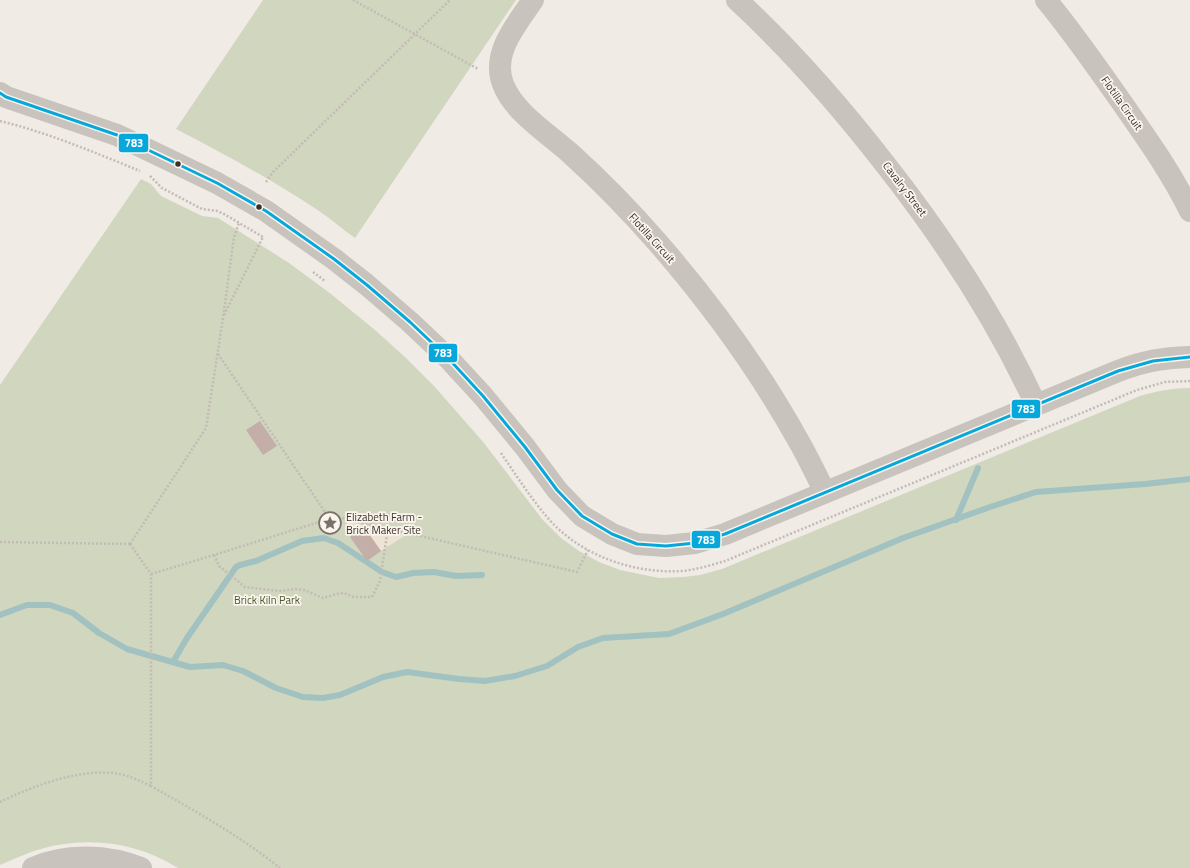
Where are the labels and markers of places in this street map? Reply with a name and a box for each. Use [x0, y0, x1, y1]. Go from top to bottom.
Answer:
unlabelled marker [173, 159, 183, 169]
unlabelled marker [254, 202, 264, 212]
place label: Elizabeth Farm - Brick Maker Site [346, 509, 422, 538]
place icon: Elizabeth Farm - Brick Maker Site [317, 510, 343, 536]

